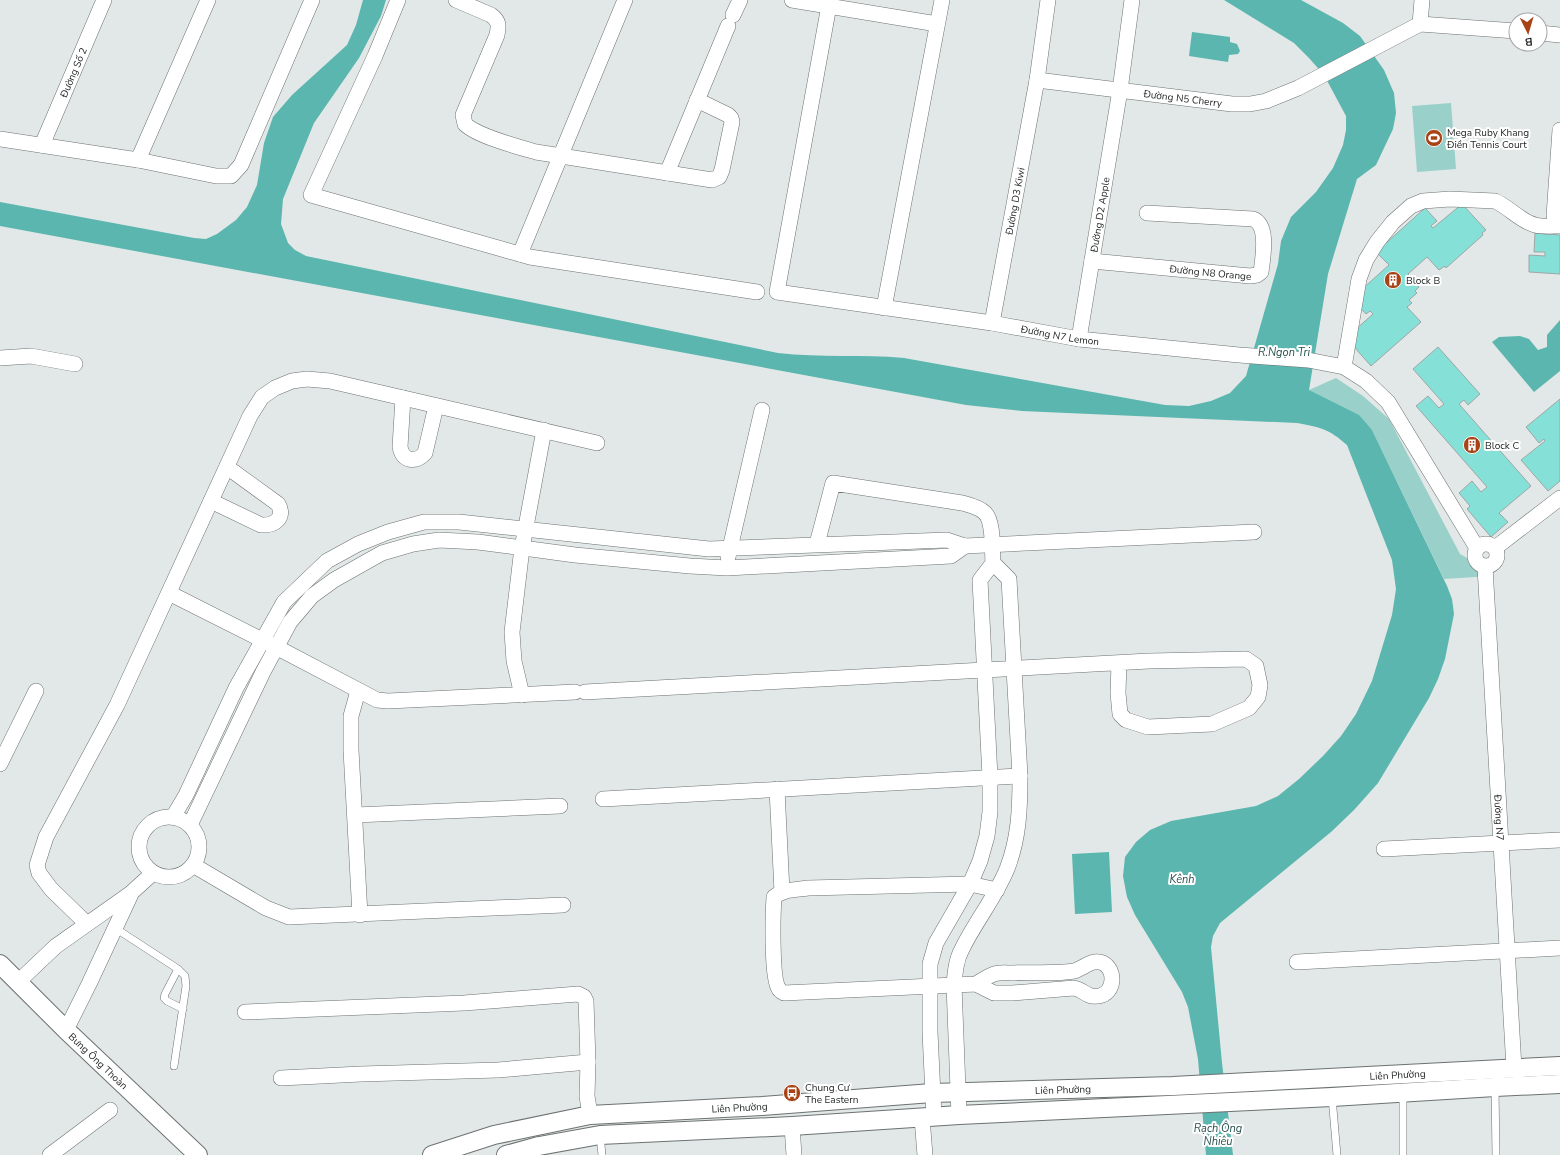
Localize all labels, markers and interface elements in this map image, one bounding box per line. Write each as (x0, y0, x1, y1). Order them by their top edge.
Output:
north arrow (1508, 12, 1548, 52)
text: B (1524, 34, 1533, 49)
street label: Đường Số 2 (57, 46, 91, 101)
street label: Đường N5 Cherry (1142, 87, 1224, 111)
place label: Mega Ruby Khang Điền Tennis Court (1446, 126, 1529, 152)
sports icon: Mega Ruby Khang Điền Tennis Court (1424, 128, 1444, 148)
street label: Đường D3 Kiwi (1002, 167, 1029, 237)
street label: Đường D2 Apple (1087, 176, 1114, 254)
street label: Đường N8 Orange (1168, 262, 1252, 284)
building icon: Block B (1383, 270, 1403, 290)
place label: Block B (1406, 274, 1440, 288)
street label: Đường N7 Lemon (1018, 322, 1100, 349)
water label: R.Ngọn Tri (1258, 345, 1310, 360)
building icon: Block C (1462, 435, 1482, 455)
place label: Block C (1485, 439, 1519, 453)
street label: Đường N7 (1490, 793, 1507, 841)
water label: Kênh (1169, 872, 1195, 887)
street label: Bưng Ông Thoàn (65, 1030, 130, 1093)
street label: Liên Phường (1369, 1067, 1426, 1084)
place label: Chung Cư The Eastern (805, 1081, 858, 1107)
street label: Liên Phường (1035, 1082, 1091, 1098)
bus stop icon: Chung Cư The Eastern (782, 1083, 802, 1103)
street label: Liên Phường (711, 1100, 768, 1117)
water label: Rạch Ông Nhiêu (1194, 1120, 1243, 1149)

